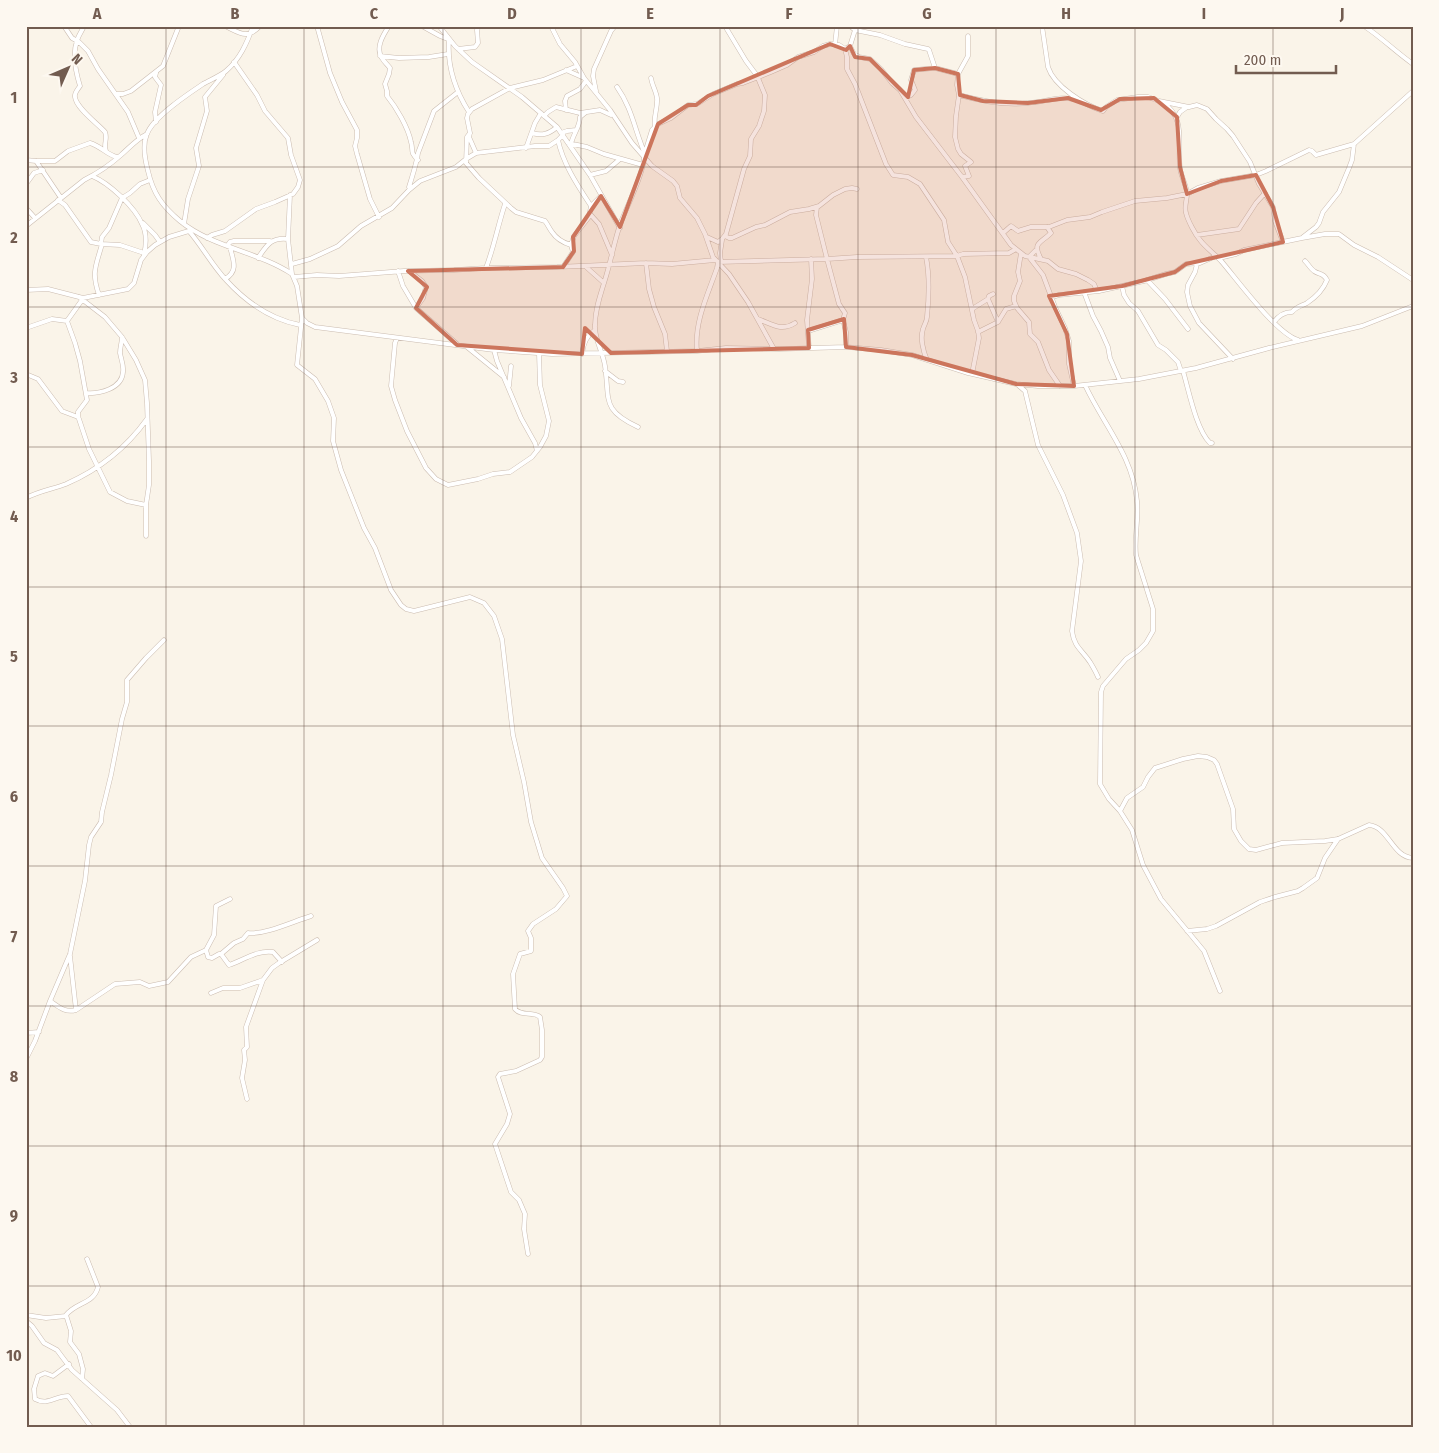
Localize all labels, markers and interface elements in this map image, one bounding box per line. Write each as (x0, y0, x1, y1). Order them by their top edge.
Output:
text: A (92, 4, 102, 23)
text: B (231, 4, 240, 23)
text: C (370, 4, 379, 23)
text: D (507, 4, 517, 23)
text: E (646, 4, 654, 23)
text: F (785, 4, 793, 23)
text: G (922, 4, 932, 23)
text: H (1061, 4, 1071, 23)
text: I (1202, 4, 1206, 23)
text: J (1339, 4, 1344, 23)
north arrow (42, 42, 92, 92)
scale bar (1236, 42, 1336, 74)
text: N (68, 50, 86, 68)
text: 200 m (1244, 51, 1281, 69)
text: 1 (11, 88, 17, 107)
text: 2 (9, 228, 18, 247)
text: 3 (9, 368, 18, 387)
text: 4 (10, 507, 18, 526)
text: 5 (10, 647, 18, 666)
text: 6 (10, 787, 18, 806)
text: 7 (11, 927, 18, 946)
text: 8 (10, 1067, 19, 1086)
text: 9 (10, 1206, 18, 1225)
text: 10 (6, 1346, 22, 1365)

